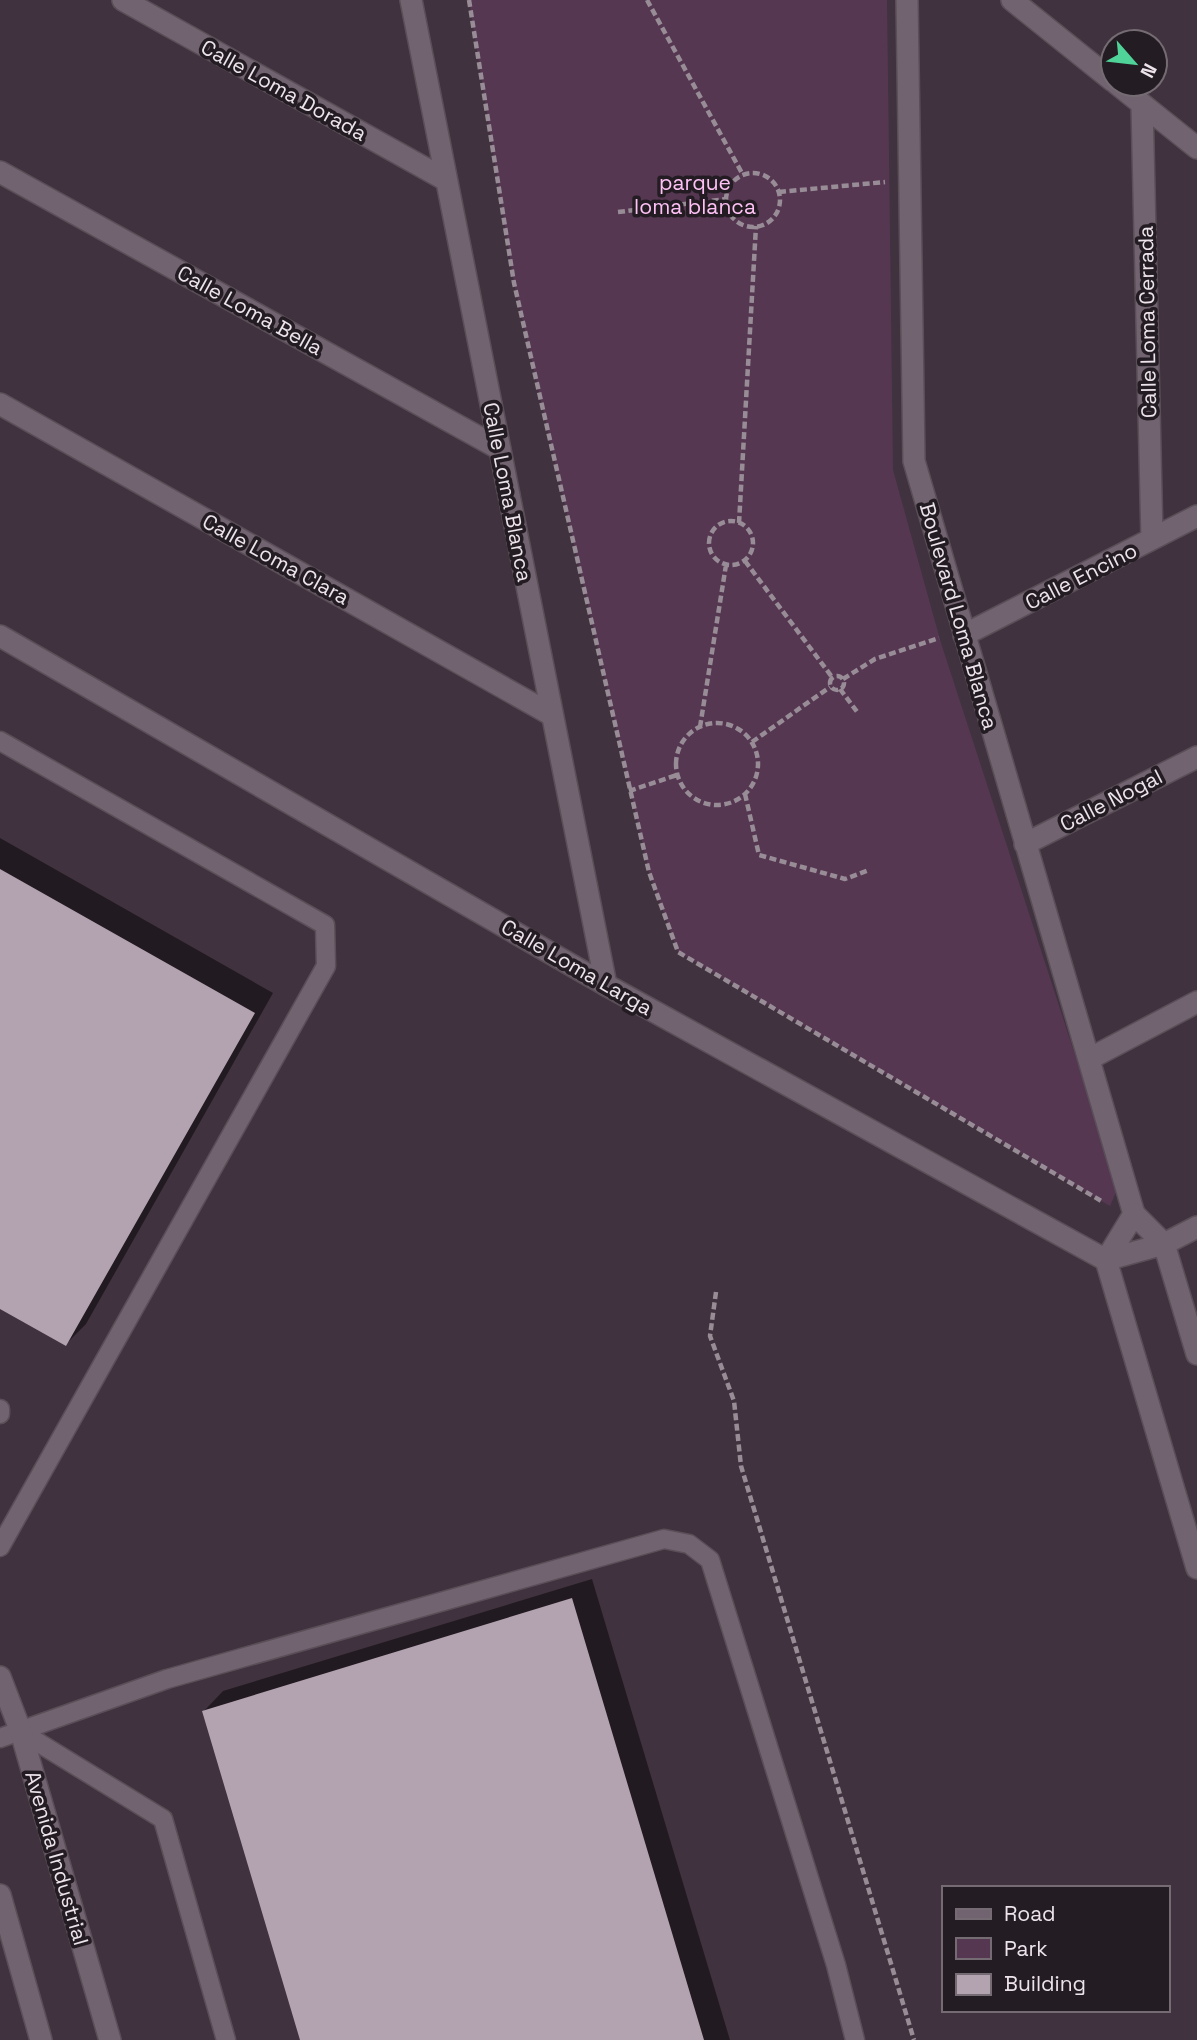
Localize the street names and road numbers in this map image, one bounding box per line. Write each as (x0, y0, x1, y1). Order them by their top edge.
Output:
street label: Calle Loma Dorada (196, 33, 372, 147)
street label: Calle Loma Cerrada (1132, 226, 1162, 418)
street label: Calle Loma Bella (172, 259, 328, 361)
street label: Calle Loma Blanca (477, 400, 539, 584)
street label: Boulevard Loma Blanca (914, 499, 1004, 733)
street label: Calle Loma Clara (198, 507, 354, 611)
street label: Calle Encino (1021, 536, 1141, 616)
street label: Calle Nogal (1055, 763, 1167, 837)
street label: Calle Loma Larga (497, 913, 657, 1021)
street label: Avenida Industrial (19, 1768, 95, 1948)

